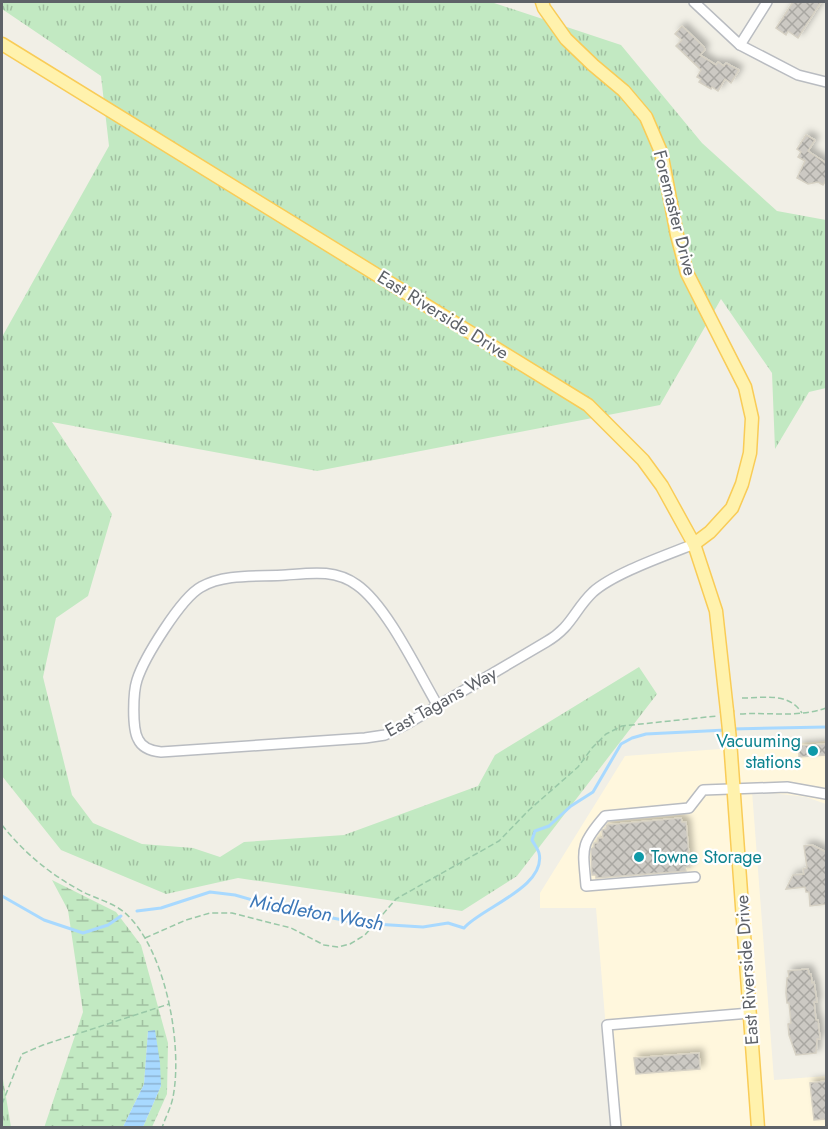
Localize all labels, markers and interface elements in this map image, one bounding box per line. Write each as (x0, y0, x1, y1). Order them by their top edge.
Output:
street label: Foremaster Drive (647, 147, 703, 279)
street label: East Riverside Drive (372, 264, 514, 366)
street label: East Tagans Way (380, 660, 502, 744)
place label: Vacuuming stations (716, 728, 801, 775)
marker: Vacuuming stations (806, 744, 820, 758)
place label: Towne Storage (651, 844, 762, 870)
marker: Towne Storage (632, 850, 646, 864)
water label: Middleton Wash (248, 886, 386, 939)
street label: East Riverside Drive (729, 894, 765, 1046)

